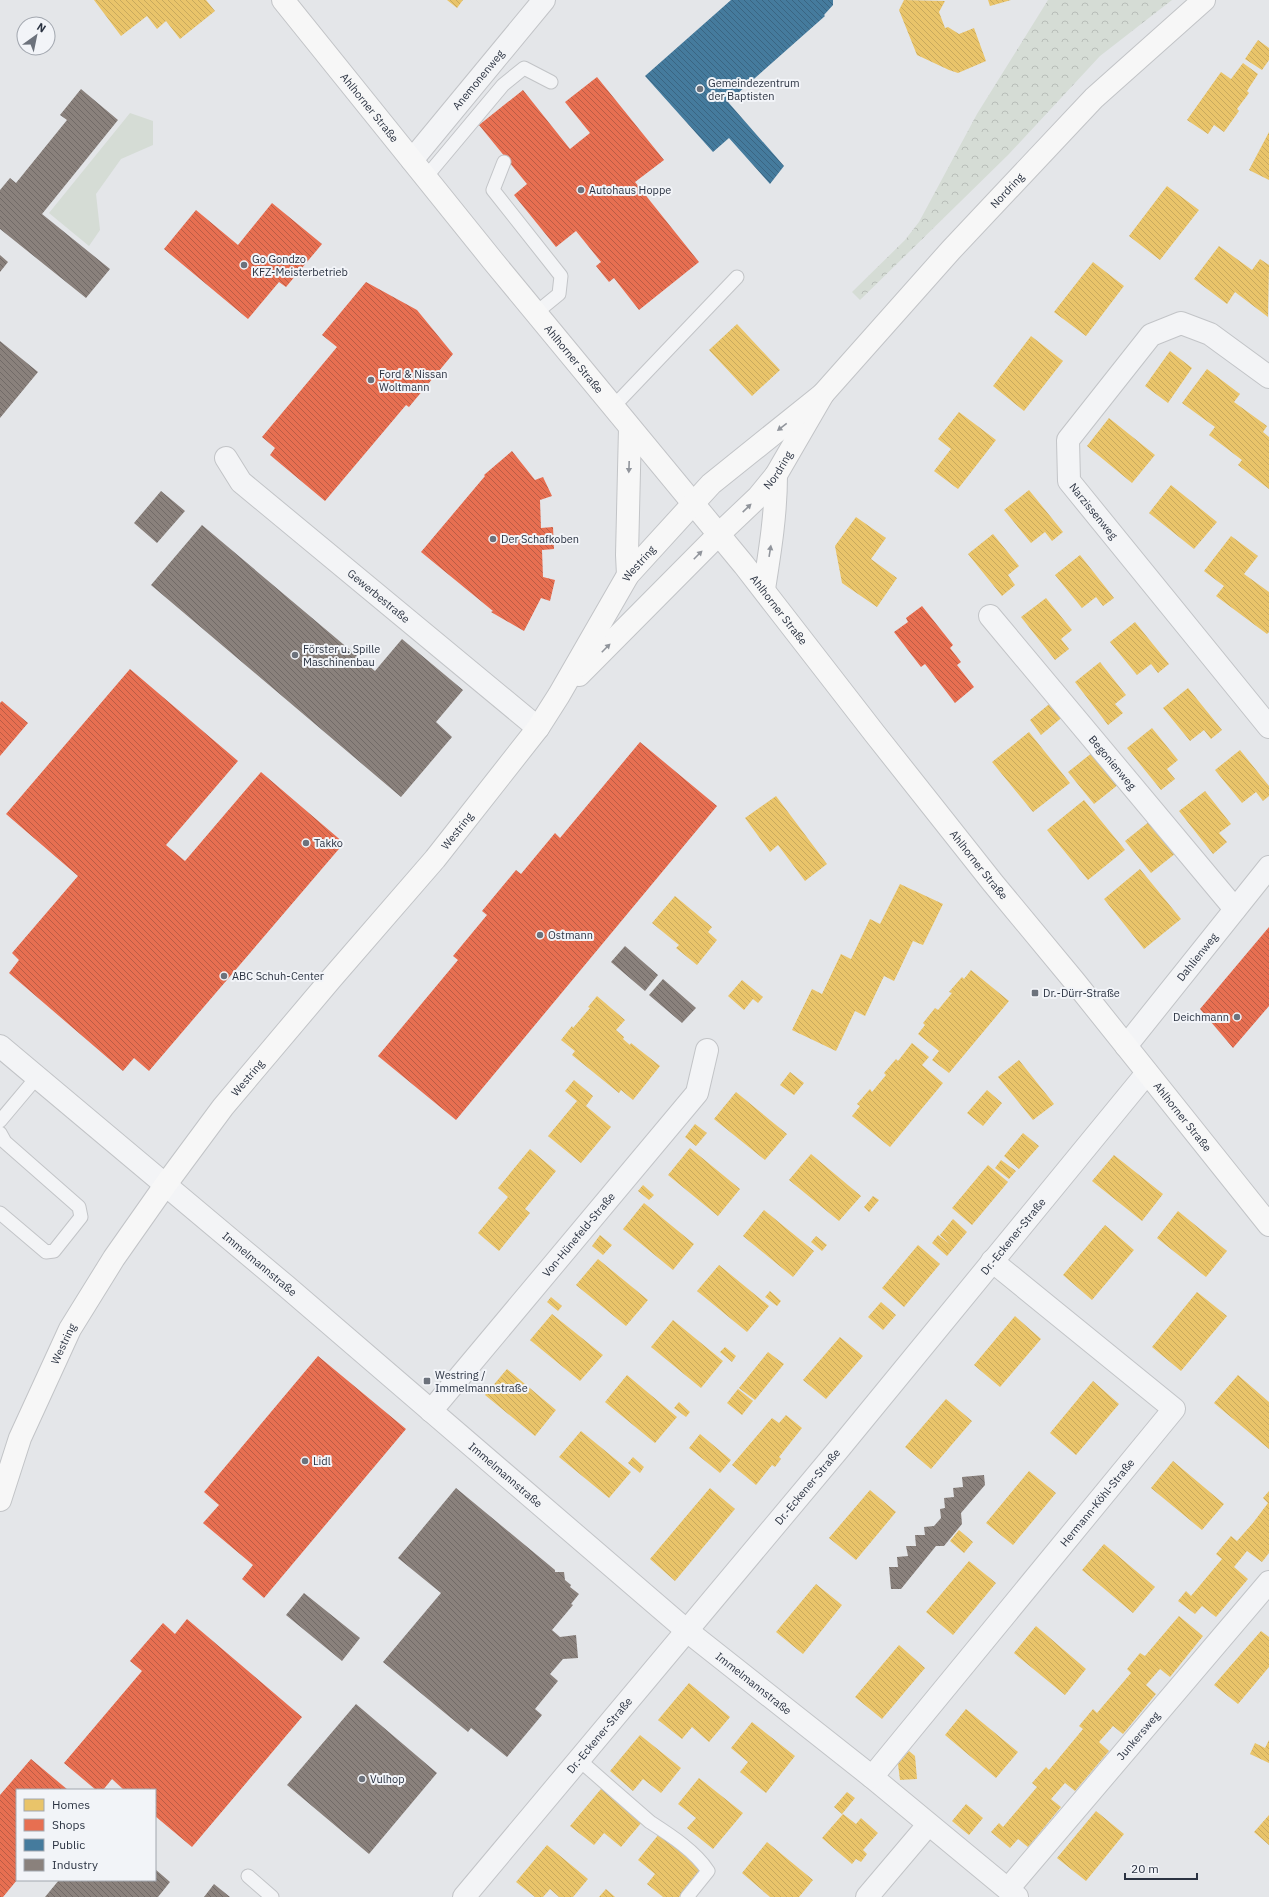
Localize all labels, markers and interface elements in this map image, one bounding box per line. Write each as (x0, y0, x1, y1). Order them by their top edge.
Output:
north arrow (16, 16, 56, 56)
text: N (34, 20, 49, 36)
street label: Anemonenweg (449, 47, 507, 113)
street label: Ahlhorner Straße (337, 70, 402, 145)
place label: Gemeindezentrum der Baptisten (708, 76, 800, 103)
marker: Gemeindezentrum der Baptisten (695, 84, 705, 94)
street label: Nordring (987, 170, 1027, 211)
place label: Autohaus Hoppe (589, 183, 671, 197)
marker: Autohaus Hoppe (576, 185, 586, 195)
place label: Go Gondzo KFZ-Meisterbetrieb (252, 252, 348, 279)
marker: Go Gondzo KFZ-Meisterbetrieb (239, 260, 249, 270)
street label: Ahlhorner Straße (541, 322, 606, 396)
place label: Ford & Nissan Woltmann (379, 367, 448, 394)
marker: Ford & Nissan Woltmann (366, 375, 376, 385)
one-way arrow (776, 423, 787, 431)
street label: Nordring (760, 448, 796, 492)
one-way arrow (626, 461, 632, 474)
street label: Narzissenweg (1066, 480, 1121, 542)
one-way arrow (742, 503, 752, 513)
place label: Der Schafkoben (501, 532, 579, 546)
marker: Der Schafkoben (488, 534, 498, 544)
street label: Westring (619, 542, 659, 584)
one-way arrow (767, 545, 773, 557)
one-way arrow (693, 550, 703, 560)
street label: Gewerbestraße (345, 566, 413, 626)
street label: Ahlhorner Straße (747, 572, 810, 648)
place label: Förster u. Spille Maschinenbau (303, 642, 380, 669)
one-way arrow (601, 643, 611, 653)
marker: Förster u. Spille Maschinenbau (290, 650, 300, 660)
street label: Begonienweg (1086, 732, 1139, 793)
street label: Westring (438, 809, 476, 852)
street label: Ahlhorner Straße (947, 827, 1011, 902)
place label: Takko (314, 836, 343, 850)
marker: Takko (301, 838, 311, 848)
place label: Ostmann (548, 928, 593, 942)
marker: Ostmann (535, 930, 545, 940)
street label: Dahlienweg (1174, 930, 1221, 984)
place label: ABC Schuh-Center (232, 969, 324, 983)
marker: ABC Schuh-Center (219, 971, 229, 981)
place label: Dr.-Dürr-Straße (1043, 986, 1120, 1000)
marker: Dr.-Dürr-Straße (1030, 988, 1040, 998)
place label: Deichmann (1173, 1010, 1229, 1024)
marker: Deichmann (1232, 1012, 1242, 1022)
street label: Westring (228, 1056, 267, 1099)
street label: Ahlhorner Straße (1151, 1079, 1215, 1154)
street label: Von-Hünefeld-Straße (539, 1189, 618, 1280)
street label: Dr.-Eckener-Straße (978, 1195, 1049, 1278)
street label: Immelmannstraße (220, 1229, 300, 1299)
street label: Westring (48, 1320, 79, 1366)
place label: Westring / Immelmannstraße (435, 1368, 528, 1395)
marker: Westring / Immelmannstraße (422, 1376, 432, 1386)
street label: Immelmannstraße (466, 1439, 545, 1510)
street label: Dr.-Eckener-Straße (771, 1446, 843, 1528)
place label: Lidl (313, 1454, 331, 1468)
marker: Lidl (300, 1456, 310, 1466)
street label: Hermann-Köhl-Straße (1057, 1456, 1137, 1549)
street label: Immelmannstraße (713, 1649, 794, 1718)
street label: Dr.-Eckener-Straße (564, 1694, 635, 1776)
street label: Junkersweg (1114, 1709, 1163, 1763)
place label: Vulhop (370, 1772, 405, 1786)
marker: Vulhop (357, 1774, 367, 1784)
legend (16, 1789, 156, 1881)
text: Homes (52, 1797, 90, 1812)
text: Shops (52, 1817, 85, 1832)
text: Public (52, 1837, 85, 1852)
scale bar (1125, 1855, 1197, 1881)
text: Industry (52, 1857, 98, 1872)
text: 20 m (1131, 1861, 1159, 1876)

